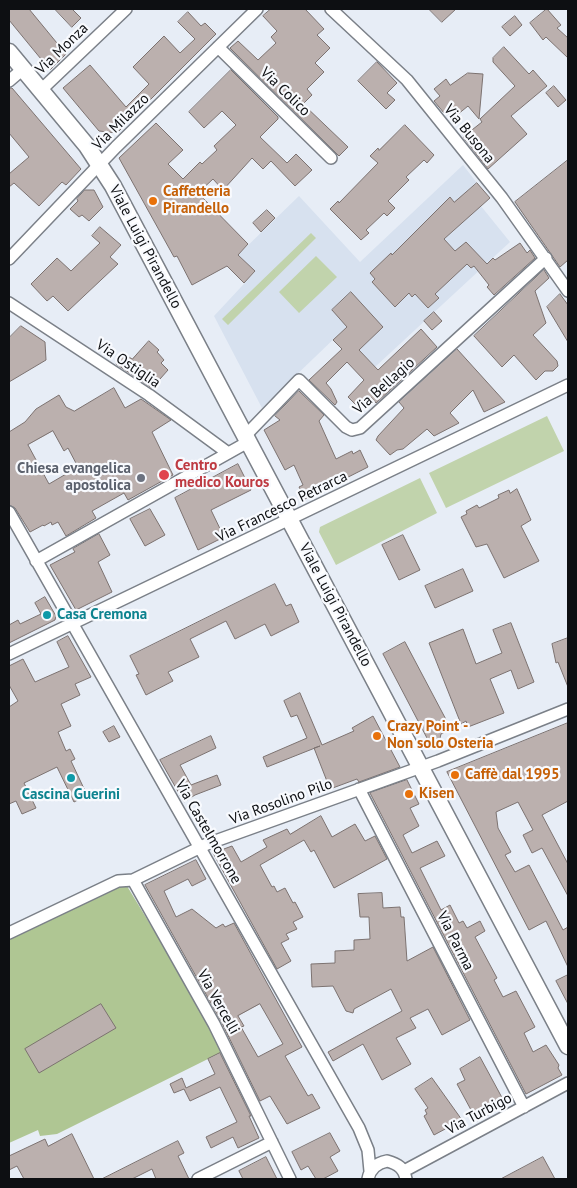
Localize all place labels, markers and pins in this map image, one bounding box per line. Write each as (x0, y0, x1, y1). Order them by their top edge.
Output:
place label: Caffetteria Pirandello (163, 183, 230, 218)
marker: Caffetteria Pirandello (147, 195, 159, 207)
place label: Centro medico Kouros (175, 457, 269, 492)
place label: Chiesa evangelica apostolica (17, 460, 131, 495)
marker: Centro medico Kouros (157, 468, 171, 482)
marker: Chiesa evangelica apostolica (135, 472, 147, 484)
place label: Casa Cremona (57, 606, 147, 624)
marker: Casa Cremona (41, 609, 53, 621)
place label: Crazy Point - Non solo Osteria (387, 718, 493, 753)
marker: Crazy Point - Non solo Osteria (371, 730, 383, 742)
place label: Caffè dal 1995 (465, 766, 559, 784)
marker: Caffè dal 1995 (449, 769, 461, 781)
marker: Cascina Guerini (65, 772, 77, 784)
place label: Kisen (419, 785, 454, 803)
place label: Cascina Guerini (22, 786, 120, 804)
marker: Kisen (403, 788, 415, 800)

